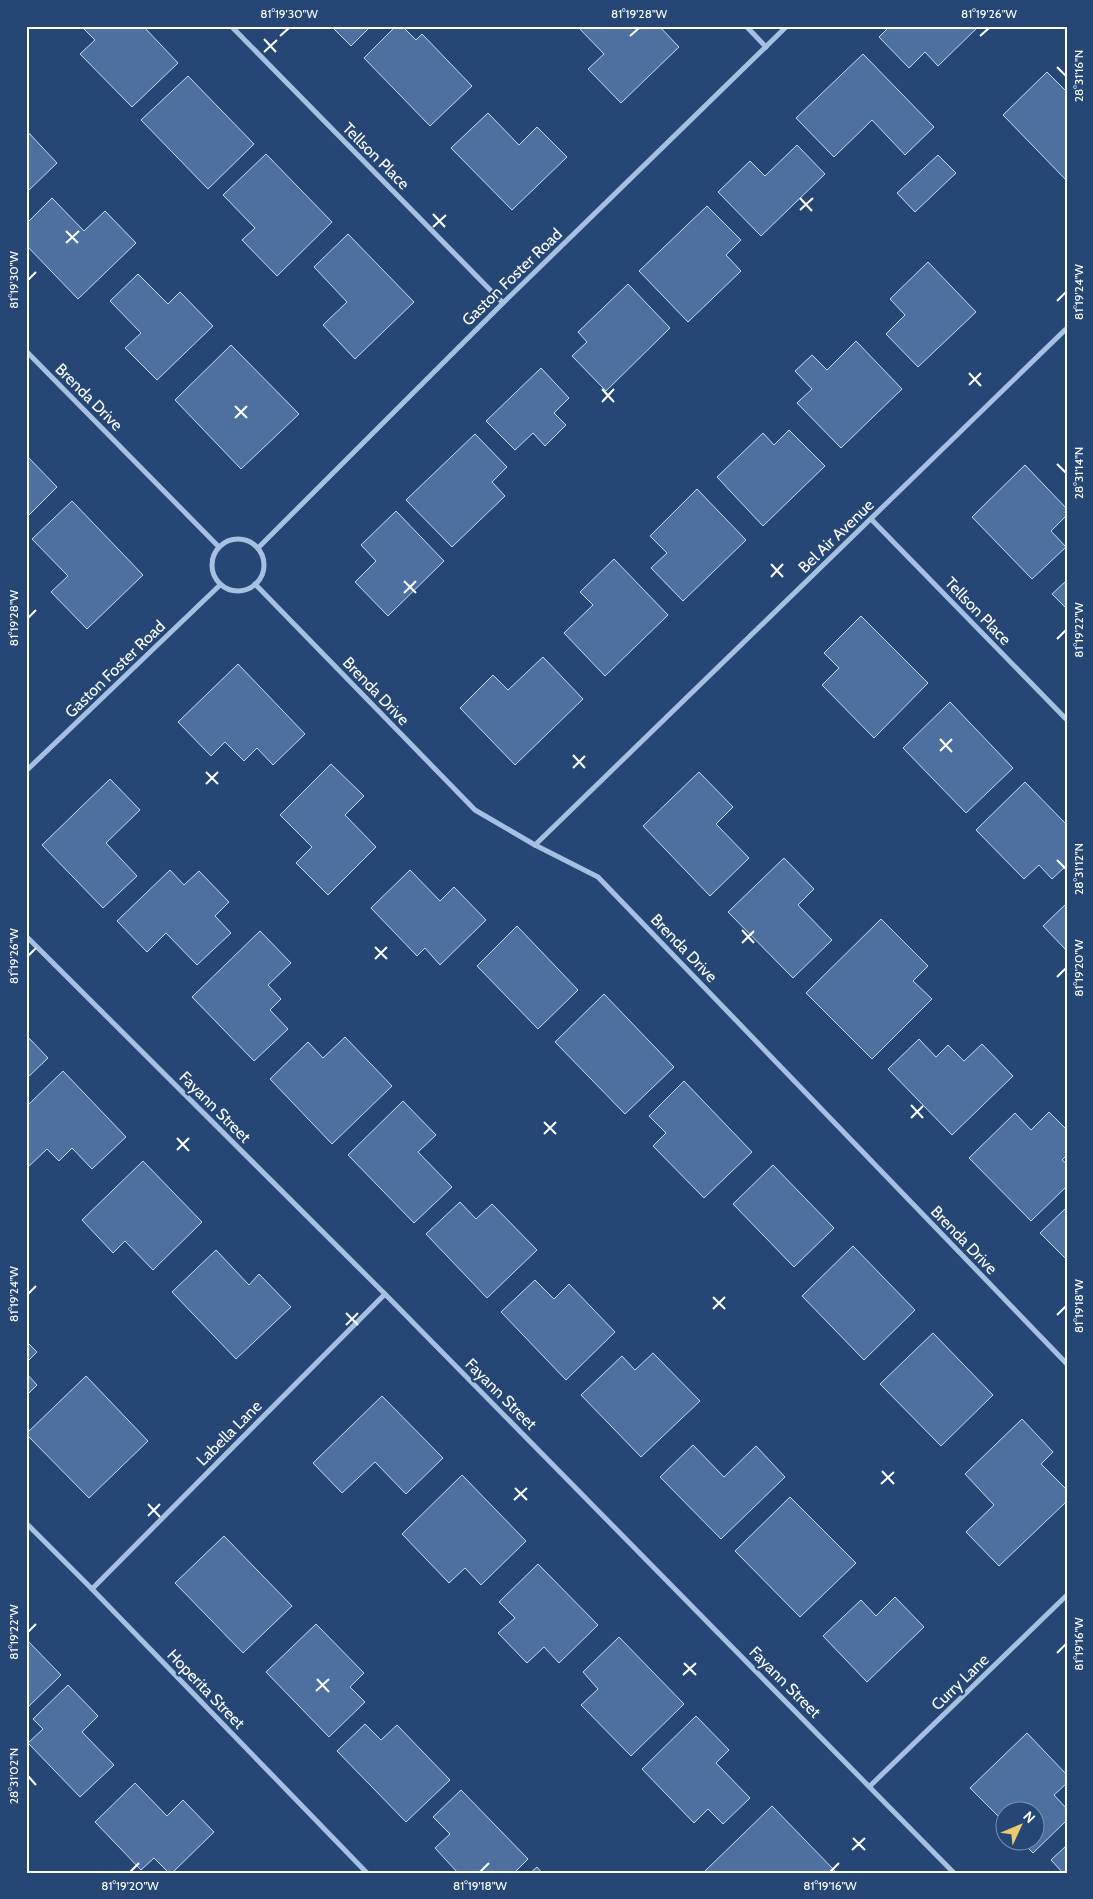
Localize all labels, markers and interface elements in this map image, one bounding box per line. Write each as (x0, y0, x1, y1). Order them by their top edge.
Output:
text: 81°19'30"W (260, 6, 318, 21)
text: 81°19'28"W (611, 6, 668, 21)
text: 81°19'26"W (961, 6, 1018, 21)
text: 28°31'16"N (1071, 50, 1086, 102)
street label: Tellson Place (339, 119, 413, 193)
street label: Gaston Foster Road (458, 224, 566, 330)
text: 81°19'30"W (6, 251, 21, 309)
text: 81°19'24"W (1071, 263, 1086, 320)
street label: Brenda Drive (51, 359, 127, 435)
text: 28°31'14"N (1071, 447, 1086, 499)
street label: Bel Air Avenue (794, 495, 878, 577)
street label: Tellson Place (941, 573, 1015, 649)
text: 81°19'28"W (6, 589, 21, 646)
text: 81°19'22"W (1071, 602, 1086, 658)
street label: Gaston Foster Road (61, 616, 169, 722)
street label: Brenda Drive (339, 653, 413, 729)
text: 28°31'12"N (1071, 843, 1086, 895)
street label: Brenda Drive (647, 910, 721, 986)
text: 81°19'26"W (6, 927, 21, 984)
text: 81°19'20"W (1071, 939, 1086, 997)
street label: Fayann Street (175, 1067, 255, 1147)
street label: Brenda Drive (927, 1202, 1001, 1278)
text: 81°19'24"W (6, 1265, 21, 1322)
text: 81°19'18"W (1071, 1278, 1086, 1333)
street label: Fayann Street (461, 1354, 541, 1434)
street label: Labella Lane (192, 1396, 266, 1470)
text: 81°19'22"W (6, 1604, 21, 1660)
text: 81°19'16"W (1071, 1617, 1086, 1671)
street label: Fayann Street (745, 1642, 825, 1722)
street label: Hoperita Street (163, 1645, 249, 1733)
street label: Curry Lane (927, 1650, 993, 1714)
text: 28°31'02"N (6, 1748, 21, 1804)
north arrow (996, 1802, 1046, 1852)
text: N (1019, 1807, 1039, 1827)
text: 81°19'20"W (101, 1878, 159, 1893)
text: 81°19'18"W (453, 1878, 508, 1893)
text: 81°19'16"W (803, 1878, 857, 1893)

